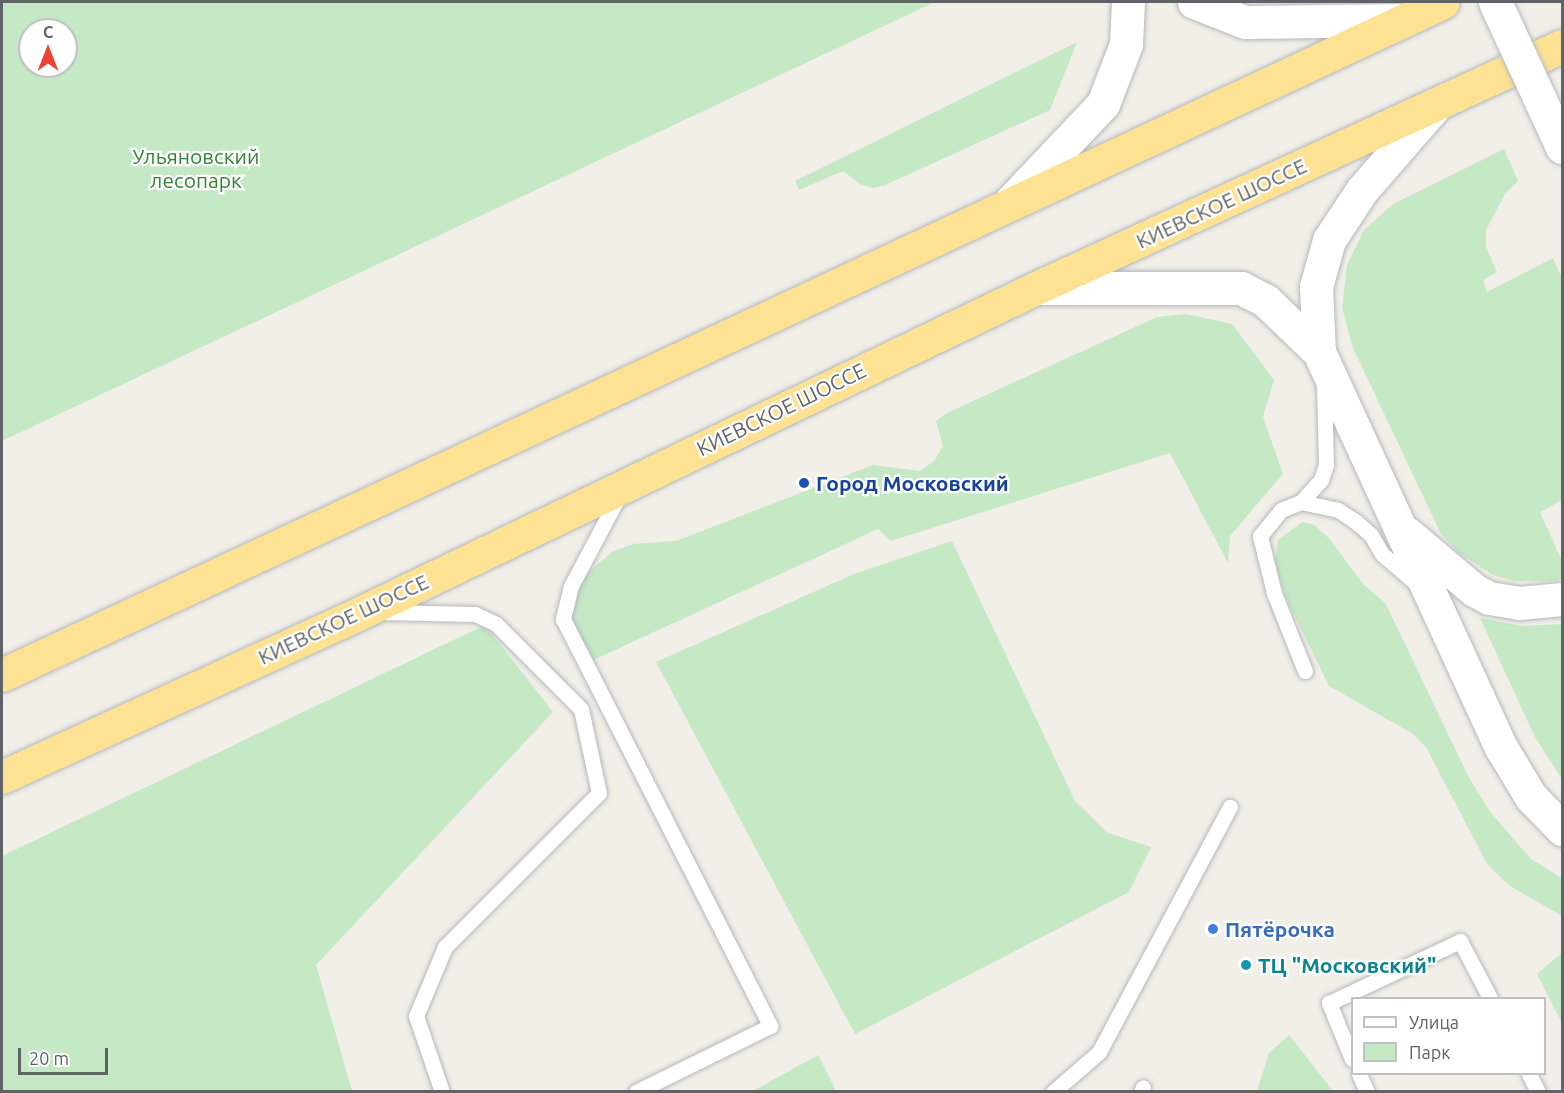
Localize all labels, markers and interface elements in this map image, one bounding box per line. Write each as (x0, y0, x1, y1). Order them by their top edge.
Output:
north arrow (18, 18, 78, 78)
text: С (43, 23, 53, 41)
park label: Ульяновский лесопарк (133, 143, 259, 193)
street label: КИЕВСКОЕ ШОССЕ (1132, 152, 1310, 254)
street label: КИЕВСКОЕ ШОССЕ (692, 357, 870, 461)
place label: Город Московский (816, 470, 1009, 496)
marker: Город Московский (797, 476, 811, 490)
street label: КИЕВСКОЕ ШОССЕ (254, 568, 432, 670)
place label: Пятёрочка (1225, 916, 1335, 942)
marker: Пятёрочка (1206, 922, 1220, 936)
place label: ТЦ "Московский" (1258, 952, 1436, 978)
marker: ТЦ "Московский" (1239, 958, 1253, 972)
legend (1351, 997, 1546, 1075)
text: Улица (1409, 1012, 1459, 1032)
scale bar (21, 1036, 111, 1074)
text: Парк (1409, 1042, 1450, 1062)
text: 20 m (29, 1048, 69, 1068)

